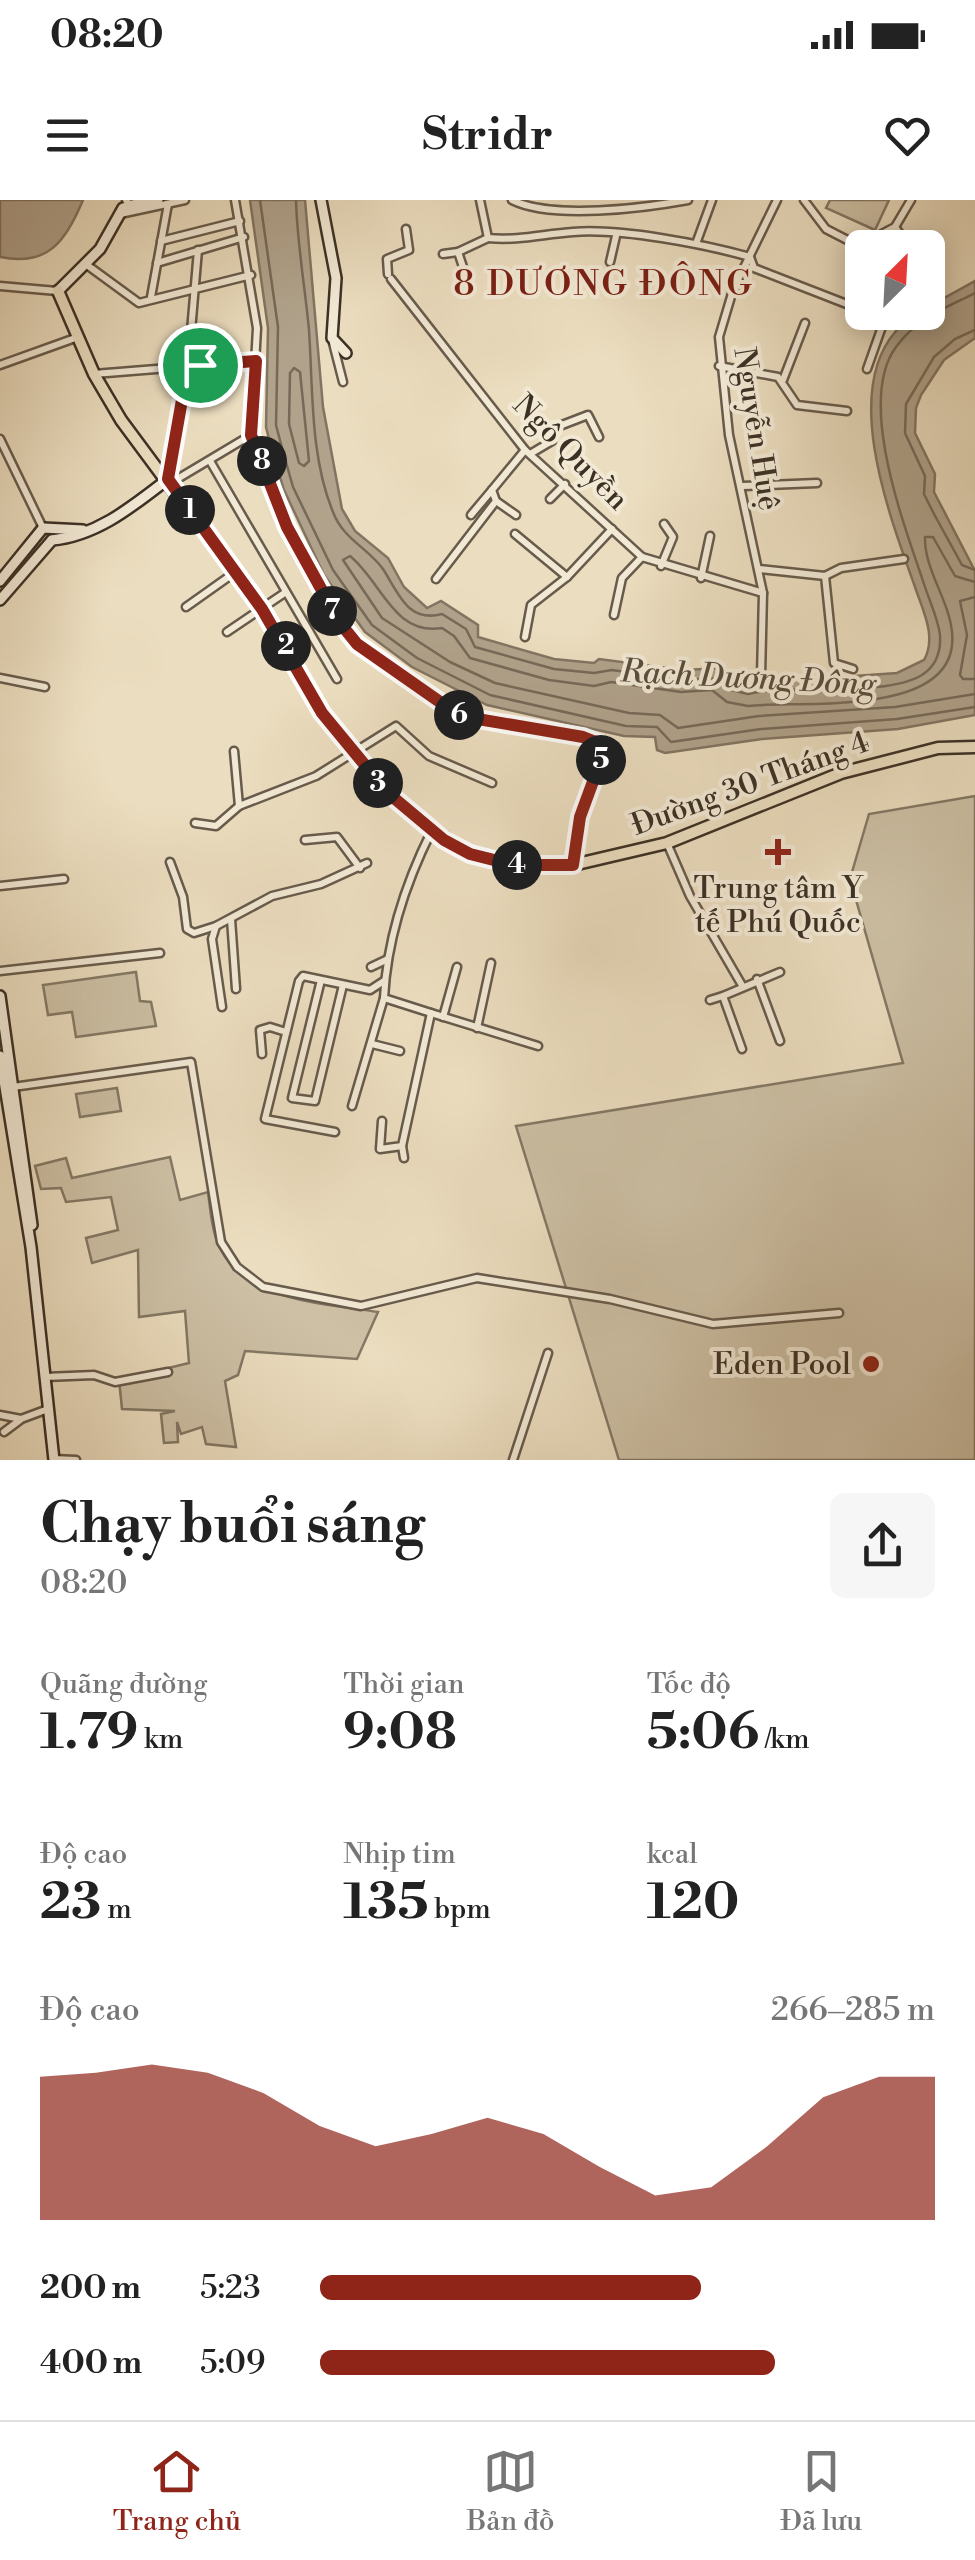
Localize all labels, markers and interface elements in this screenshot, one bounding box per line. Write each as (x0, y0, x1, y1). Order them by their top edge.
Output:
text: 08:20 (50, 12, 164, 59)
text: Stridr (422, 107, 553, 164)
icon: menu (40, 108, 95, 163)
icon: heart (880, 108, 935, 163)
north arrow (845, 230, 945, 330)
map controls (845, 230, 945, 330)
district label: 8 DƯƠNG ĐÔNG (453, 261, 755, 306)
pin (158, 323, 243, 408)
icon: arrive (173, 338, 228, 393)
street label: Nguyễn Huệ (724, 345, 788, 513)
street label: Ngô Quyền (504, 387, 636, 519)
pin: 8 (237, 436, 287, 486)
text: 8 (253, 443, 271, 478)
pin: 1 (165, 485, 215, 535)
text: 1 (183, 492, 197, 527)
pin: 7 (307, 586, 357, 636)
text: 7 (324, 593, 340, 628)
pin: 2 (261, 621, 311, 671)
text: 2 (277, 628, 295, 663)
water label: Rạch Dương Đông (618, 651, 878, 705)
pin: 6 (434, 690, 484, 740)
text: 6 (450, 697, 468, 732)
street label: Đường 30 Tháng 4 (626, 723, 875, 845)
pin: 5 (576, 735, 626, 785)
text: 5 (592, 742, 610, 777)
pin: 3 (353, 758, 403, 808)
text: 3 (370, 765, 386, 800)
marker: Trung tâm Y tế Phú Quốc (765, 839, 791, 865)
pin: 4 (492, 840, 542, 890)
text: 4 (508, 847, 526, 882)
place label: Trung tâm Y tế Phú Quốc (694, 870, 864, 942)
place label: Eden Pool (713, 1346, 851, 1384)
marker: Eden Pool (860, 1353, 882, 1375)
text: Chạy buổi sáng (40, 1491, 425, 1560)
button: share (830, 1493, 935, 1598)
text: 08:20 (40, 1563, 128, 1603)
text: Quãng đường (40, 1667, 208, 1702)
text: Thời gian (343, 1667, 465, 1702)
text: Tốc độ (647, 1667, 731, 1702)
text: 1.79 (40, 1702, 138, 1764)
text: 9:08 (343, 1702, 457, 1764)
text: 5:06 (647, 1702, 759, 1764)
text: km (138, 1722, 183, 1757)
text: /km (759, 1722, 809, 1757)
text: Độ cao (40, 1837, 127, 1872)
text: Nhịp tim (343, 1837, 456, 1872)
text: kcal (647, 1837, 697, 1872)
text: 23 (40, 1872, 101, 1934)
text: 135 (343, 1872, 428, 1934)
text: 120 (647, 1872, 739, 1934)
text: m (101, 1892, 132, 1927)
text: bpm (428, 1892, 491, 1927)
text: Độ cao (40, 1990, 140, 2030)
text: 266–285 m (771, 1990, 935, 2030)
text: 200 m (40, 2268, 141, 2308)
text: 5:23 (200, 2268, 261, 2308)
text: 400 m (40, 2343, 142, 2383)
text: 5:09 (200, 2343, 265, 2383)
tab: Trang chủ (113, 2444, 241, 2539)
tab: Bản đồ (467, 2444, 555, 2539)
tab: Đã lưu (780, 2444, 862, 2539)

